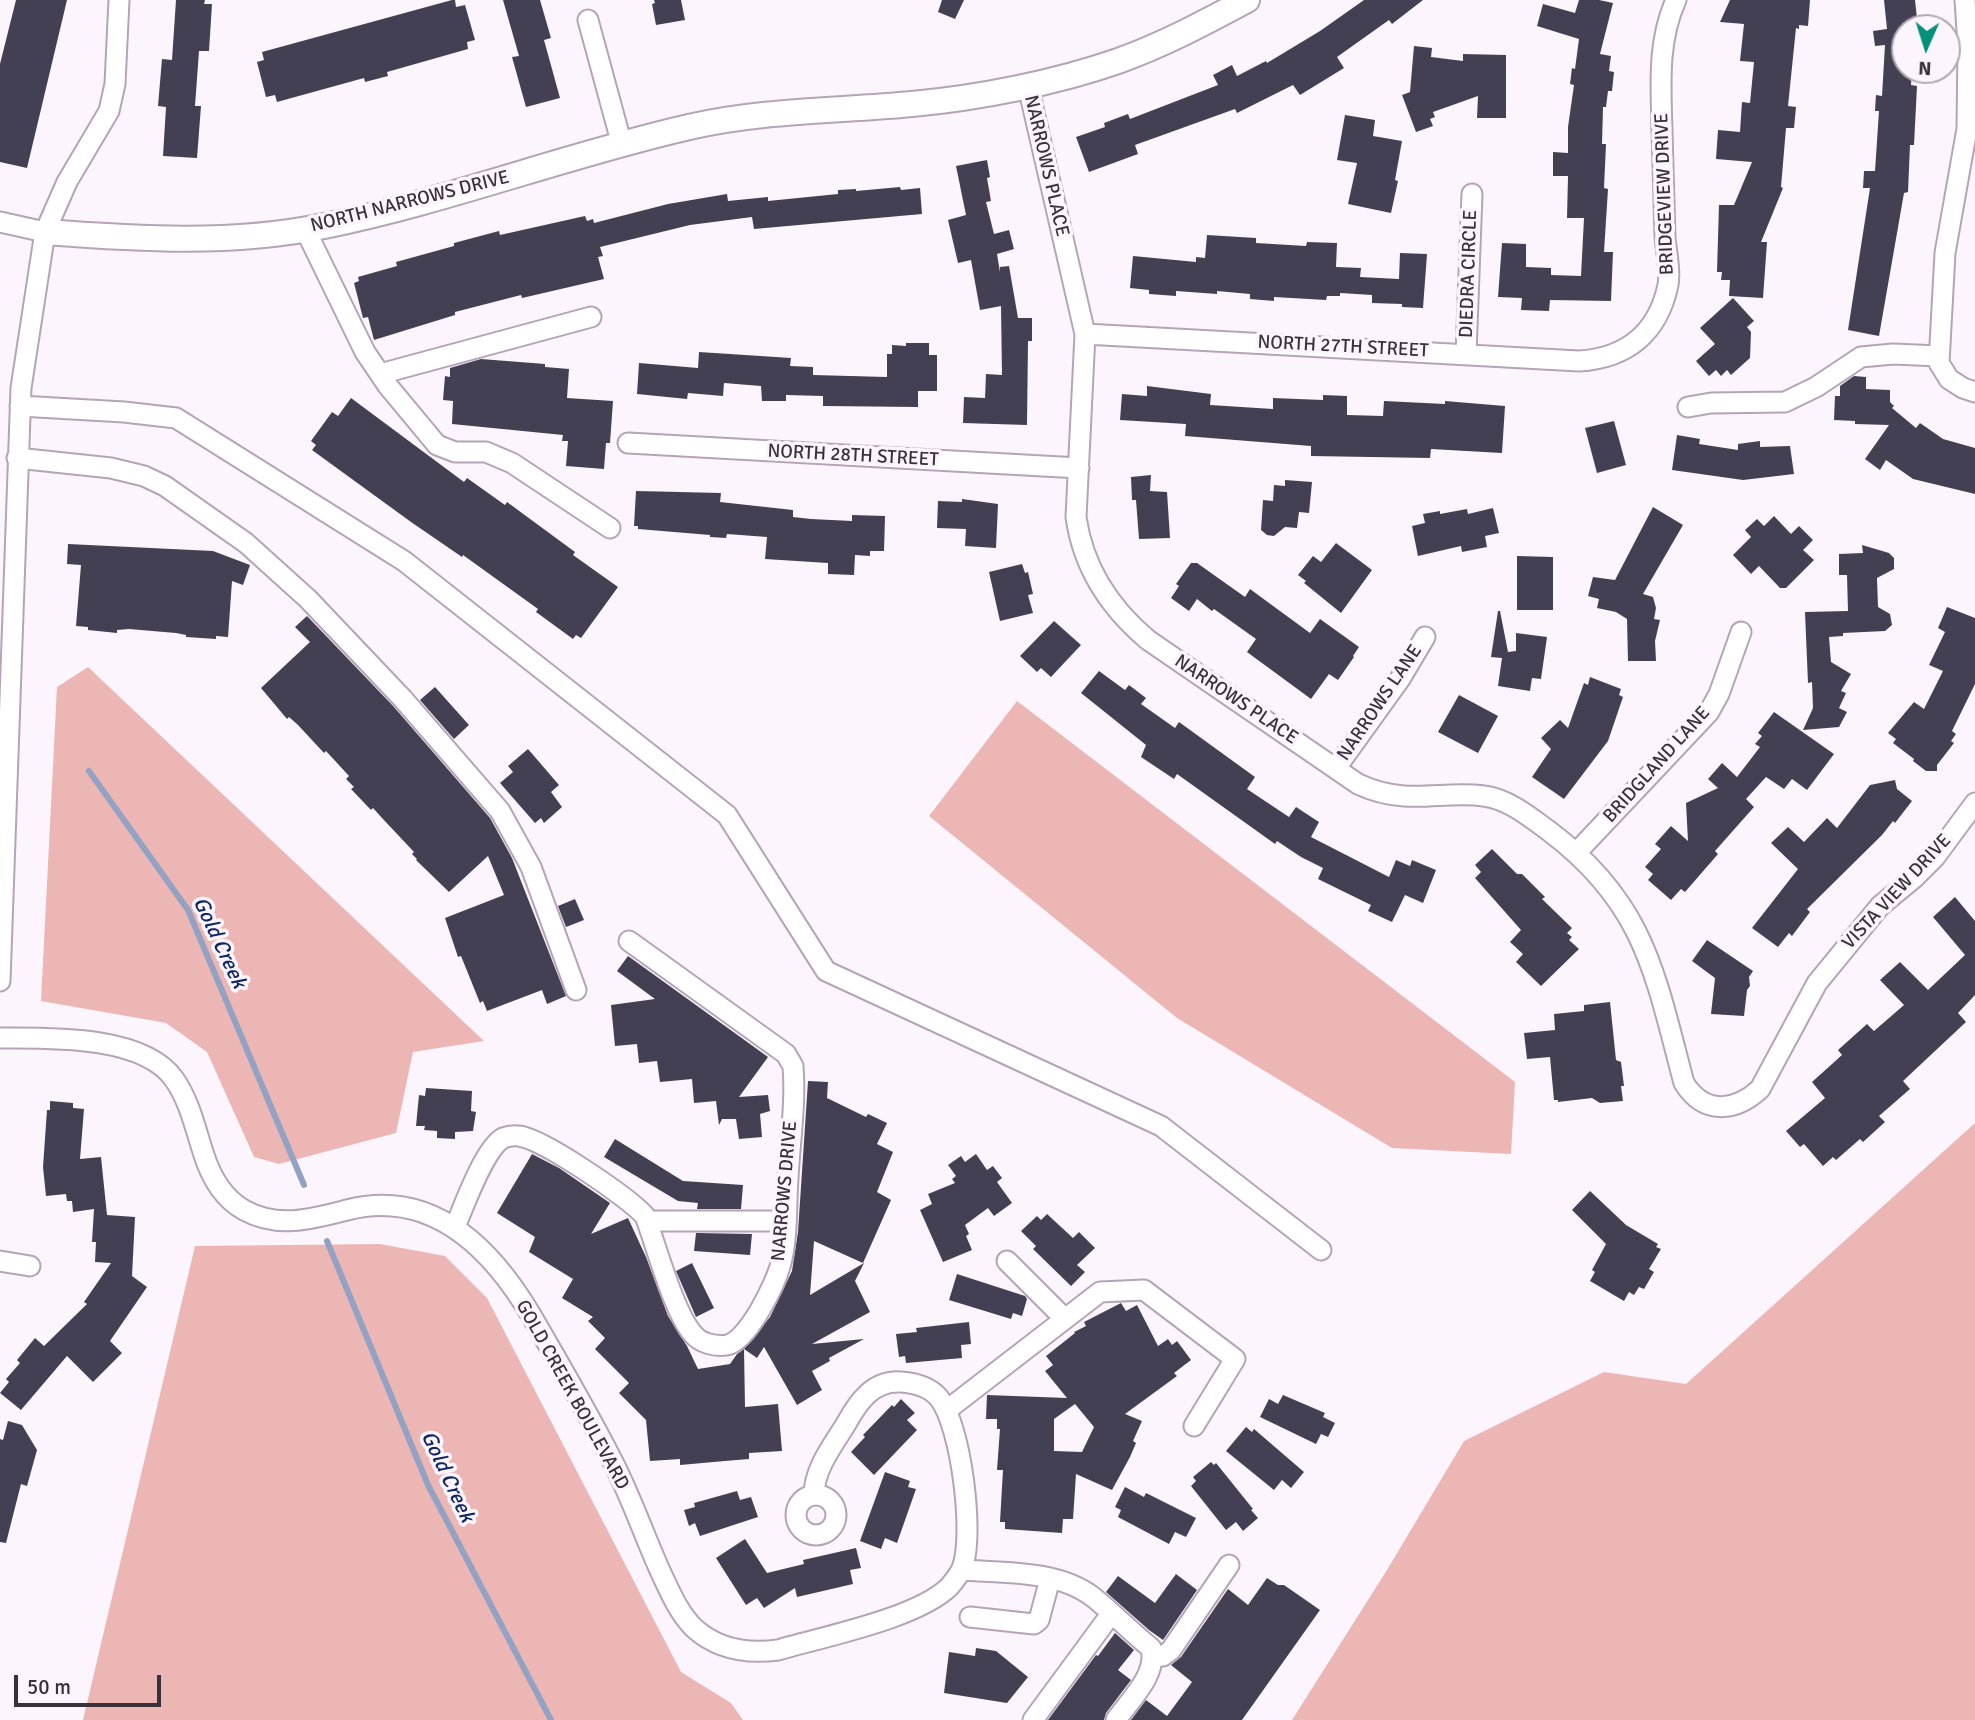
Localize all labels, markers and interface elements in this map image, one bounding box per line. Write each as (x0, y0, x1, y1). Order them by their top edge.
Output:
north arrow (1891, 14, 1961, 84)
text: N (1918, 56, 1932, 80)
street label: NARROWS PLACE (1019, 93, 1073, 239)
street label: BRIDGEVIEW DRIVE (1651, 112, 1679, 276)
street label: NORTH NARROWS DRIVE (308, 166, 512, 238)
street label: DIEDRA CIRCLE (1455, 210, 1483, 338)
street label: NORTH 27TH STREET (1257, 331, 1429, 363)
street label: NORTH 28TH STREET (767, 440, 939, 472)
street label: NARROWS LANE (1333, 641, 1427, 765)
street label: NARROWS PLACE (1170, 650, 1302, 750)
street label: BRIDGLAND LANE (1599, 702, 1715, 828)
street label: VISTA VIEW DRIVE (1838, 830, 1956, 954)
water label: Gold Creek (187, 893, 251, 993)
street label: NARROWS DRIVE (767, 1120, 803, 1262)
street label: GOLD CREEK BOULEVARD (510, 1296, 634, 1494)
water label: Gold Creek (415, 1427, 479, 1527)
scale bar (18, 1660, 164, 1704)
text: 50 m (27, 1674, 71, 1700)

